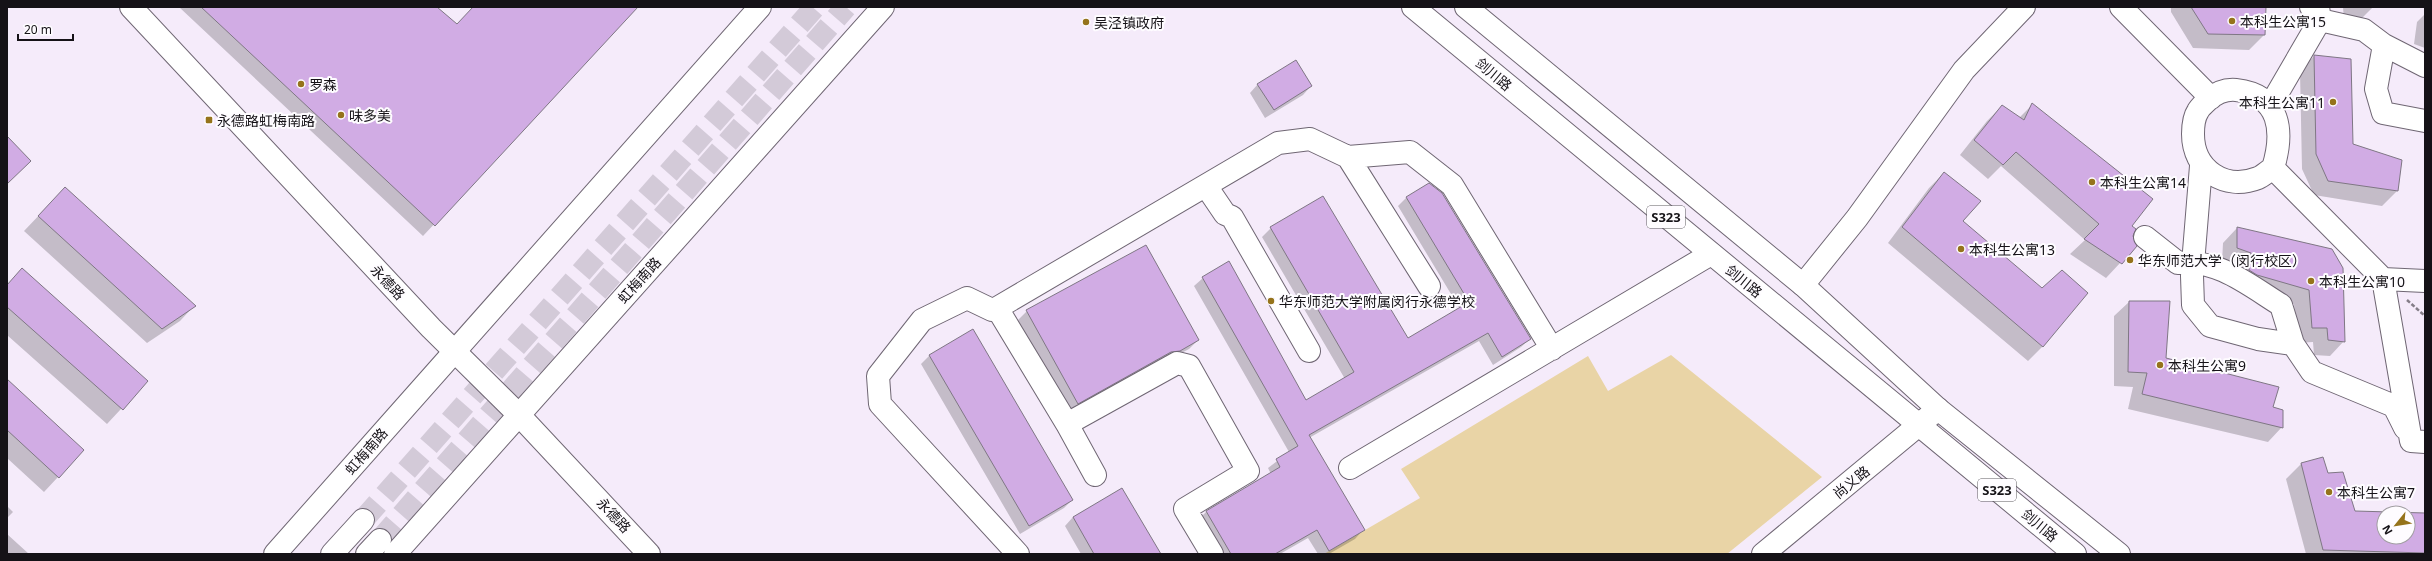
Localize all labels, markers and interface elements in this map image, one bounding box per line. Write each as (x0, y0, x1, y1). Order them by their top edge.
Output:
place label: 本科生公寓15 (2240, 12, 2326, 31)
place label: 吴泾镇政府 (1094, 13, 1164, 32)
scale bar (18, 16, 73, 42)
marker: 本科生公寓15 (2227, 16, 2237, 26)
marker: 吴泾镇政府 (1081, 17, 1091, 27)
text: 20 m (24, 21, 52, 38)
street label: 剑川路 (1472, 53, 1516, 95)
place label: 罗森 (309, 75, 337, 94)
marker: 罗森 (296, 79, 306, 89)
place label: 本科生公寓11 (2239, 93, 2325, 112)
marker: 本科生公寓11 (2328, 97, 2338, 107)
place label: 味多美 (349, 106, 391, 125)
marker: 味多美 (336, 110, 346, 120)
place label: 永德路虹梅南路 (217, 111, 315, 130)
marker: 永德路虹梅南路 (204, 115, 214, 125)
place label: 本科生公寓14 (2100, 173, 2186, 192)
marker: 本科生公寓14 (2087, 177, 2097, 187)
road number: S323 (1647, 206, 1685, 228)
place label: 本科生公寓13 (1969, 240, 2055, 259)
marker: 本科生公寓13 (1956, 244, 1966, 254)
place label: 华东师范大学（闵行校区） (2138, 251, 2306, 270)
street label: 虹梅南路 (613, 253, 665, 307)
marker: 华东师范大学（闵行校区） (2125, 255, 2135, 265)
street label: 永德路 (367, 260, 409, 304)
street label: 剑川路 (1722, 260, 1766, 302)
place label: 本科生公寓10 (2319, 272, 2405, 291)
marker: 本科生公寓10 (2306, 276, 2316, 286)
place label: 华东师范大学附属闵行永德学校 (1279, 292, 1475, 311)
marker: 华东师范大学附属闵行永德学校 (1266, 296, 1276, 306)
place label: 本科生公寓9 (2168, 356, 2246, 375)
marker: 本科生公寓9 (2155, 360, 2165, 370)
street label: 虹梅南路 (340, 424, 392, 478)
street label: 尚义路 (1829, 461, 1873, 503)
road number: S323 (1978, 479, 2016, 501)
place label: 本科生公寓7 (2337, 483, 2415, 502)
marker: 本科生公寓7 (2324, 487, 2334, 497)
street label: 永德路 (593, 493, 635, 537)
street label: 剑川路 (2018, 504, 2062, 546)
north arrow (2376, 505, 2416, 545)
text: N (2378, 523, 2396, 538)

